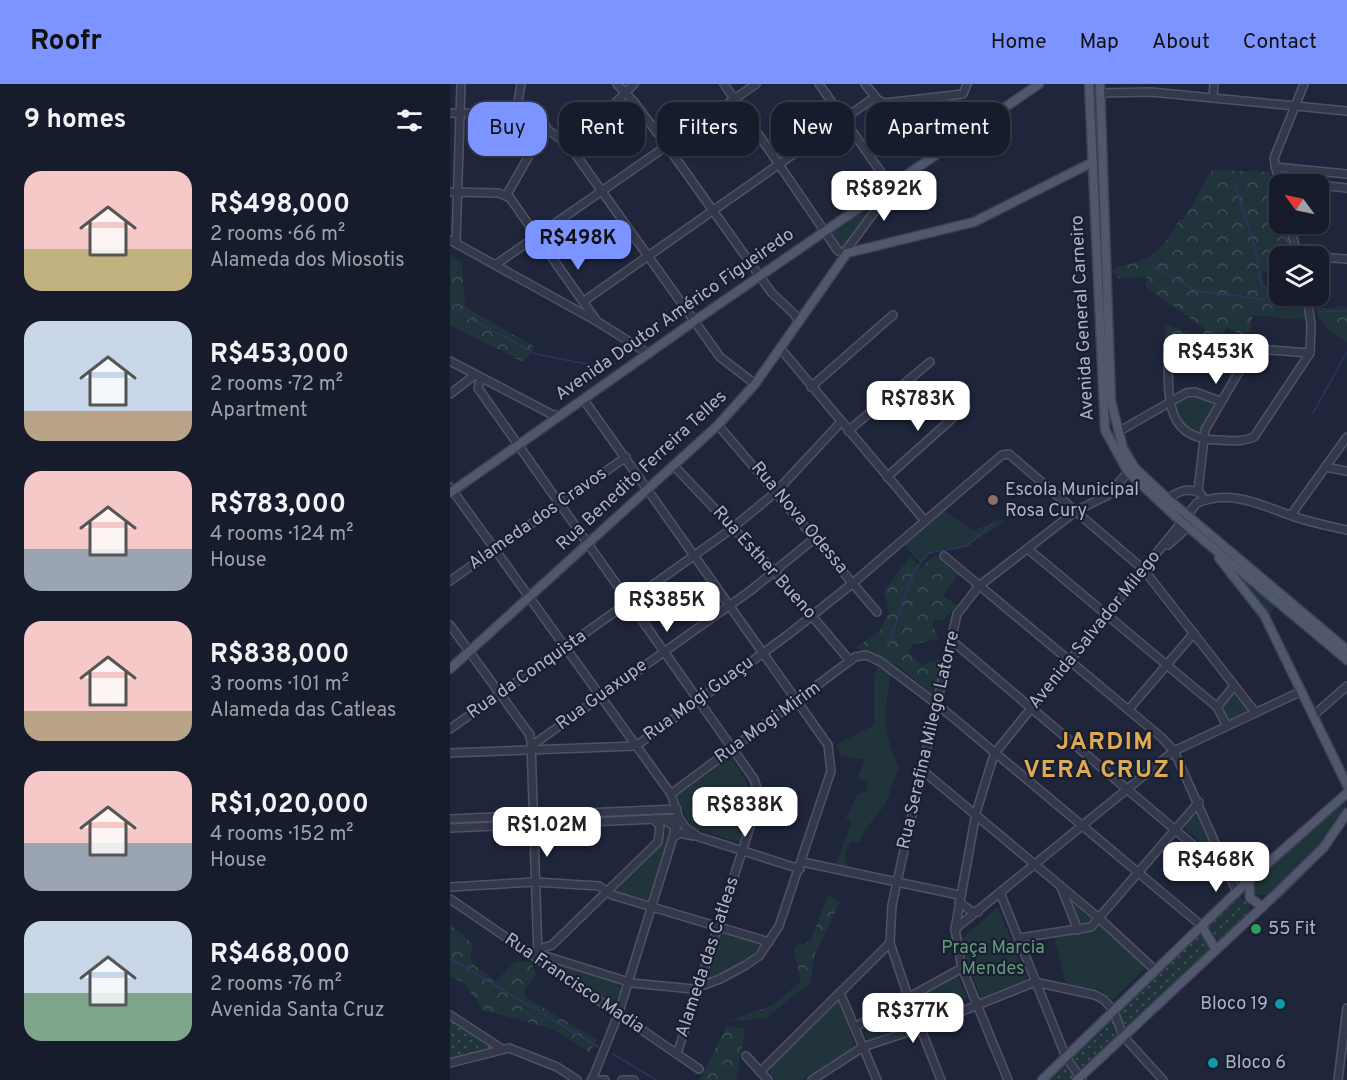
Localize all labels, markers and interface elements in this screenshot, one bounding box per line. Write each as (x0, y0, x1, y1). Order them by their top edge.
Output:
text: Roofr (30, 24, 102, 60)
text: Home (991, 29, 1047, 56)
text: Map (1080, 29, 1119, 56)
text: About (1152, 29, 1210, 56)
text: Contact (1243, 29, 1317, 56)
chip: Buy (468, 102, 547, 156)
chip: Rent (559, 102, 645, 156)
chip: Filters (657, 102, 759, 156)
chip: New (771, 102, 854, 156)
chip: Apartment (866, 102, 1010, 156)
text: 9 homes (24, 104, 126, 137)
icon: filters (393, 104, 426, 137)
pin: R$892K (835, 171, 933, 222)
north arrow (1269, 174, 1329, 234)
map controls (1269, 174, 1329, 306)
text: R$892K (845, 177, 923, 203)
text: R$498,000 (210, 189, 350, 222)
icon: home (72, 195, 144, 267)
street label: Avenida General Carneiro (1066, 215, 1100, 421)
pin: R$498K (529, 220, 627, 271)
text: 2 rooms · 66 m² (210, 222, 345, 248)
street label: Avenida Doutor Américo Figueiredo (551, 223, 799, 407)
text: R$498K (539, 226, 617, 252)
button: layers (1269, 246, 1329, 306)
text: Alameda dos Miosotis (210, 248, 405, 274)
pin: R$453K (1167, 334, 1265, 385)
text: R$453,000 (210, 339, 349, 372)
text: R$453K (1177, 340, 1255, 366)
icon: home (72, 345, 144, 417)
text: 2 rooms · 72 m² (210, 372, 343, 398)
pin: R$783K (869, 381, 967, 432)
street label: Rua Benedito Ferreira Telles (552, 386, 732, 556)
text: R$783K (881, 387, 955, 413)
text: Apartment (210, 398, 308, 424)
street label: Rua Nova Odessa (745, 457, 853, 579)
street label: Alameda dos Cravos (464, 463, 612, 575)
place label: Escola Municipal Rosa Cury (1005, 479, 1139, 523)
text: R$783,000 (210, 489, 346, 522)
marker: Escola Municipal Rosa Cury (986, 493, 1000, 507)
icon: home (72, 495, 144, 567)
street label: Rua Esther Bueno (707, 502, 821, 624)
text: 4 rooms · 124 m² (210, 522, 353, 548)
street label: Avenida Salvador Milego (1024, 546, 1166, 714)
text: House (210, 548, 266, 574)
pin: R$385K (618, 582, 716, 633)
text: R$385K (629, 588, 705, 614)
street label: Rua da Conquista (463, 625, 591, 725)
street label: Rua Serafina Milego Latorre (893, 628, 965, 852)
text: R$838,000 (210, 639, 349, 672)
icon: home (72, 645, 144, 717)
street label: Rua Mogi Guaçu (639, 651, 759, 747)
street label: Rua Guaxupe (552, 654, 652, 736)
text: 3 rooms · 101 m² (210, 672, 349, 698)
street label: Rua Mogi Mirim (711, 677, 825, 769)
text: Alameda das Catleas (210, 698, 396, 724)
district label: JARDIM VERA CRUZ I (1024, 728, 1186, 786)
pin: R$838K (696, 787, 794, 838)
text: R$1,020,000 (210, 789, 369, 822)
text: R$838K (706, 793, 784, 819)
icon: home (72, 795, 144, 867)
pin: R$1.02M (492, 807, 602, 858)
text: R$1.02M (507, 813, 587, 839)
text: 4 rooms · 152 m² (210, 822, 354, 848)
pin: R$468K (1167, 842, 1265, 893)
text: House (210, 848, 266, 874)
text: R$468K (1177, 848, 1255, 874)
street label: Alameda das Catleas (671, 874, 745, 1040)
place label: 55 Fit (1268, 918, 1316, 941)
marker: 55 Fit (1249, 922, 1263, 936)
street label: Rua Francisco Madia (499, 929, 649, 1039)
park label: Praça Marcia Mendes (941, 937, 1045, 981)
text: R$468,000 (210, 939, 350, 972)
icon: home (72, 945, 144, 1017)
text: 2 rooms · 76 m² (210, 972, 342, 998)
pin: R$377K (864, 993, 962, 1044)
place label: Bloco 19 (1200, 993, 1268, 1016)
marker: Bloco 19 (1273, 997, 1287, 1011)
text: Avenida Santa Cruz (210, 998, 385, 1024)
text: R$377K (876, 999, 950, 1025)
place label: Bloco 6 (1225, 1052, 1286, 1075)
marker: Bloco 6 (1206, 1056, 1220, 1070)

